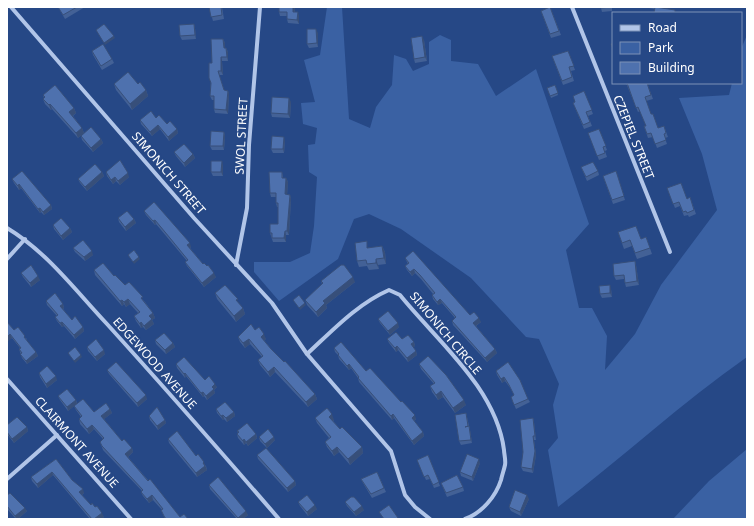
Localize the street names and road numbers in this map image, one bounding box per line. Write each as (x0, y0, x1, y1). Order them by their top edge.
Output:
street label: CZEPIEL STREET (609, 92, 659, 182)
street label: SWOL STREET (230, 97, 252, 175)
street label: SIMONICH STREET (128, 128, 210, 218)
street label: SIMONICH CIRCLE (406, 288, 486, 378)
street label: EDGEWOOD AVENUE (109, 313, 201, 413)
street label: CLAIRMONT AVENUE (31, 393, 123, 491)

